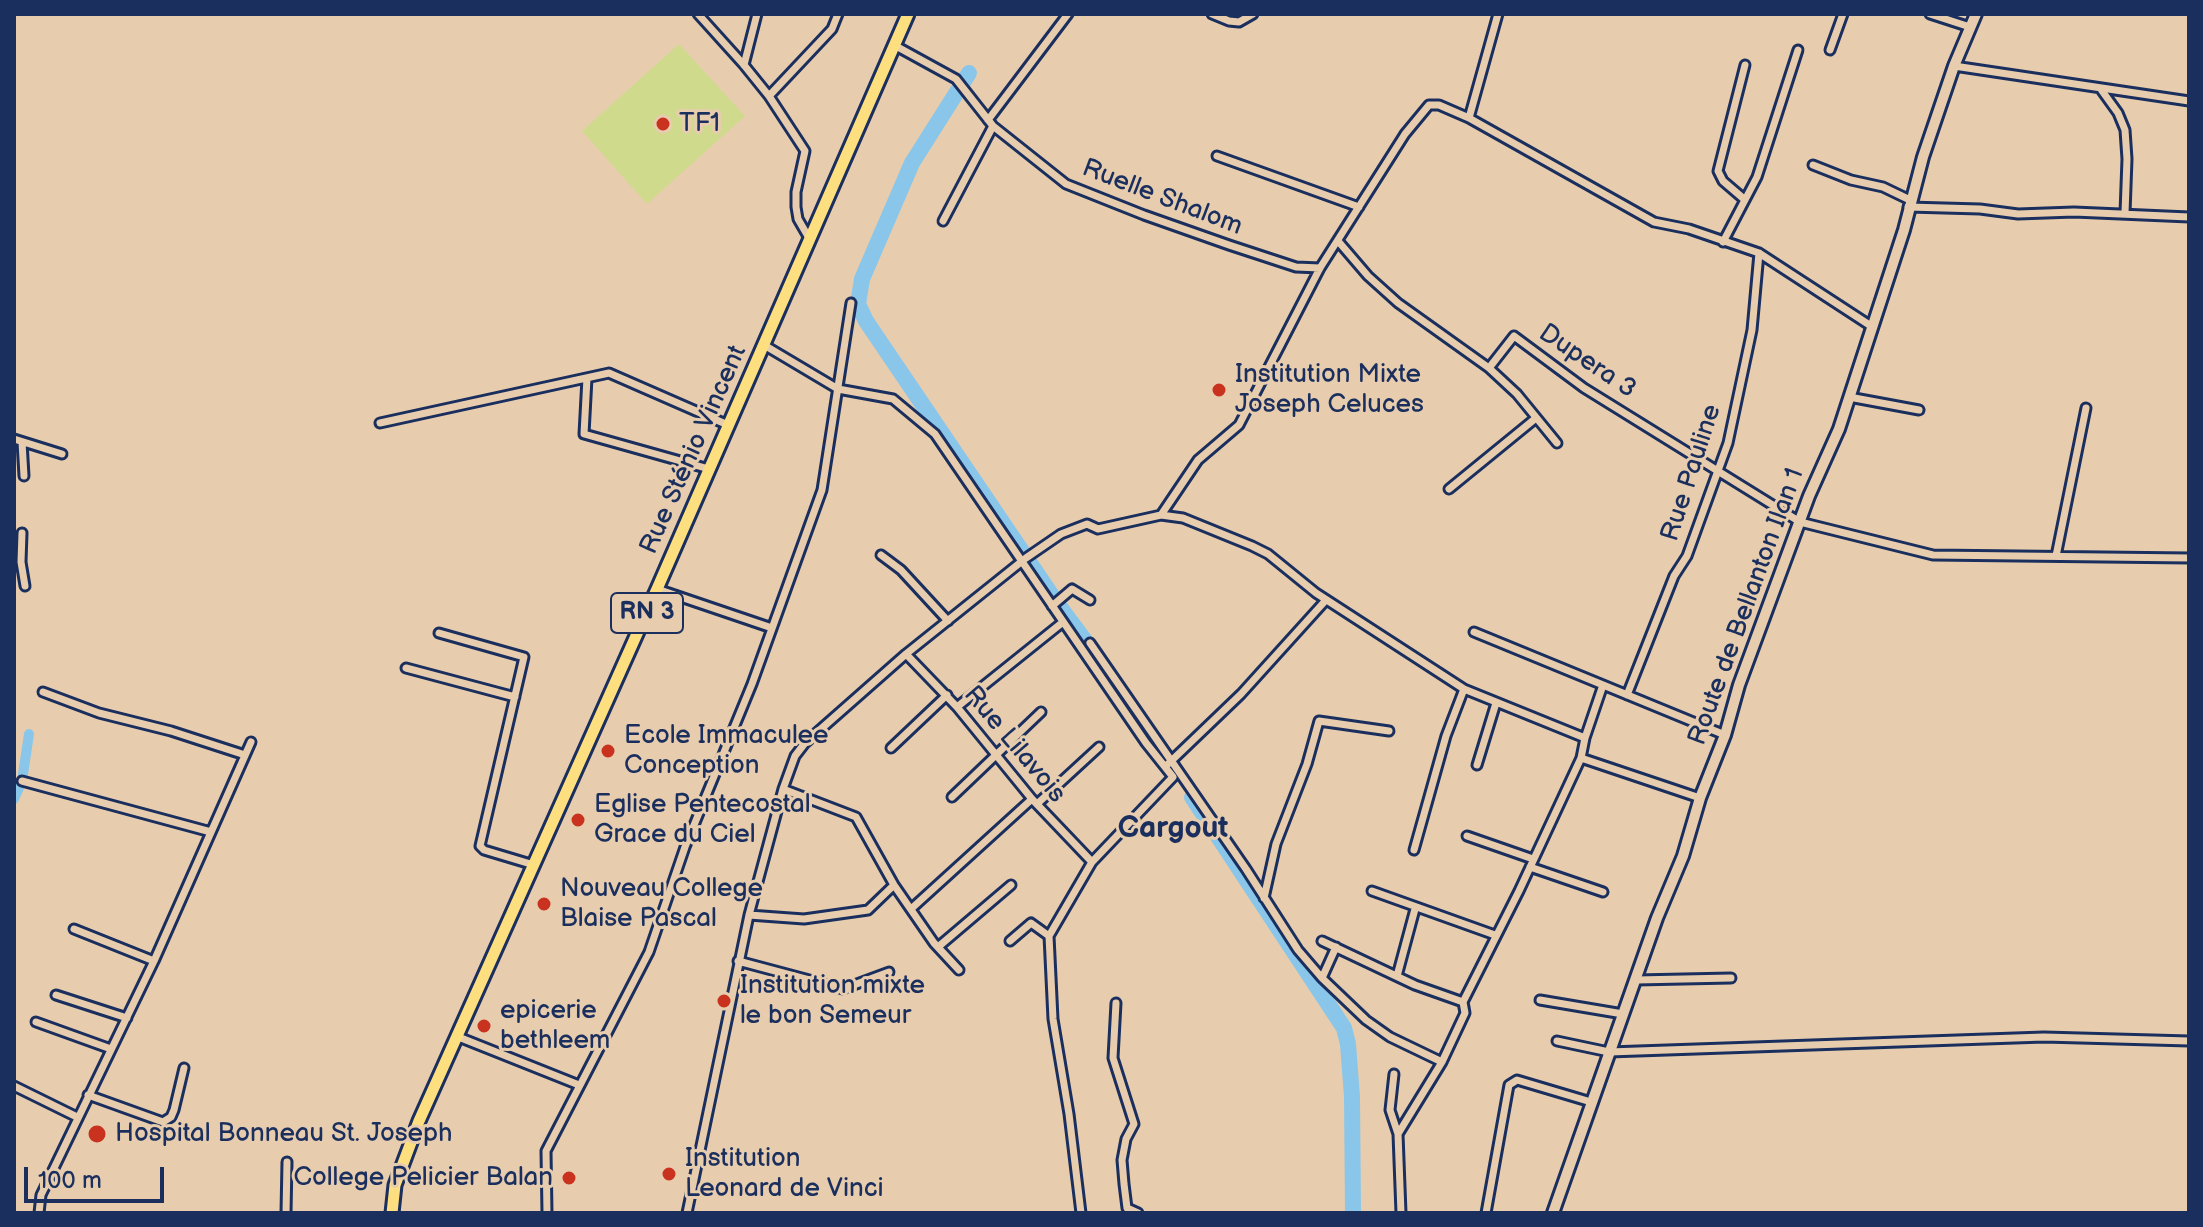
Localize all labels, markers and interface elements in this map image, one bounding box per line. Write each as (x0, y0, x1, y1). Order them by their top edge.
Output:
place label: TF1 (679, 108, 720, 140)
marker: TF1 (654, 115, 672, 133)
street label: Ruelle Shalom (1078, 153, 1246, 243)
street label: Dupera 3 (1532, 318, 1642, 406)
street label: Rue Sténio Vincent (634, 341, 754, 559)
place label: Institution Mixte Joseph Celuces (1235, 359, 1424, 420)
marker: Institution Mixte Joseph Celuces (1210, 381, 1228, 399)
street label: Rue Pauline (1655, 401, 1729, 545)
street label: Route de Bellanton Ilan 1 (1682, 464, 1812, 750)
road number: RN 3 (611, 593, 683, 633)
street label: Rue Lilavois (956, 680, 1072, 810)
place label: Ecole Immaculee Conception (624, 720, 828, 782)
marker: Ecole Immaculee Conception (599, 742, 617, 760)
place label: Eglise Pentecostal Grace du Ciel (594, 789, 811, 850)
marker: Eglise Pentecostal Grace du Ciel (569, 811, 587, 829)
district label: Cargout (1118, 811, 1228, 847)
place label: Nouveau College Blaise Pascal (560, 873, 763, 934)
marker: Nouveau College Blaise Pascal (535, 895, 553, 913)
place label: Institution mixte le bon Semeur (740, 970, 925, 1032)
marker: Institution mixte le bon Semeur (715, 992, 733, 1010)
place label: epicerie bethleem (500, 995, 610, 1056)
marker: epicerie bethleem (475, 1017, 493, 1035)
place label: Hospital Bonneau St. Joseph (115, 1118, 452, 1150)
marker: Hospital Bonneau St. Joseph (86, 1123, 108, 1145)
place label: Institution Leonard de Vinci (685, 1143, 884, 1204)
scale bar (28, 1151, 168, 1201)
place label: College Pelicier Balan (294, 1162, 553, 1194)
marker: Institution Leonard de Vinci (660, 1165, 678, 1183)
text: 100 m (38, 1166, 102, 1195)
marker: College Pelicier Balan (560, 1169, 578, 1187)

